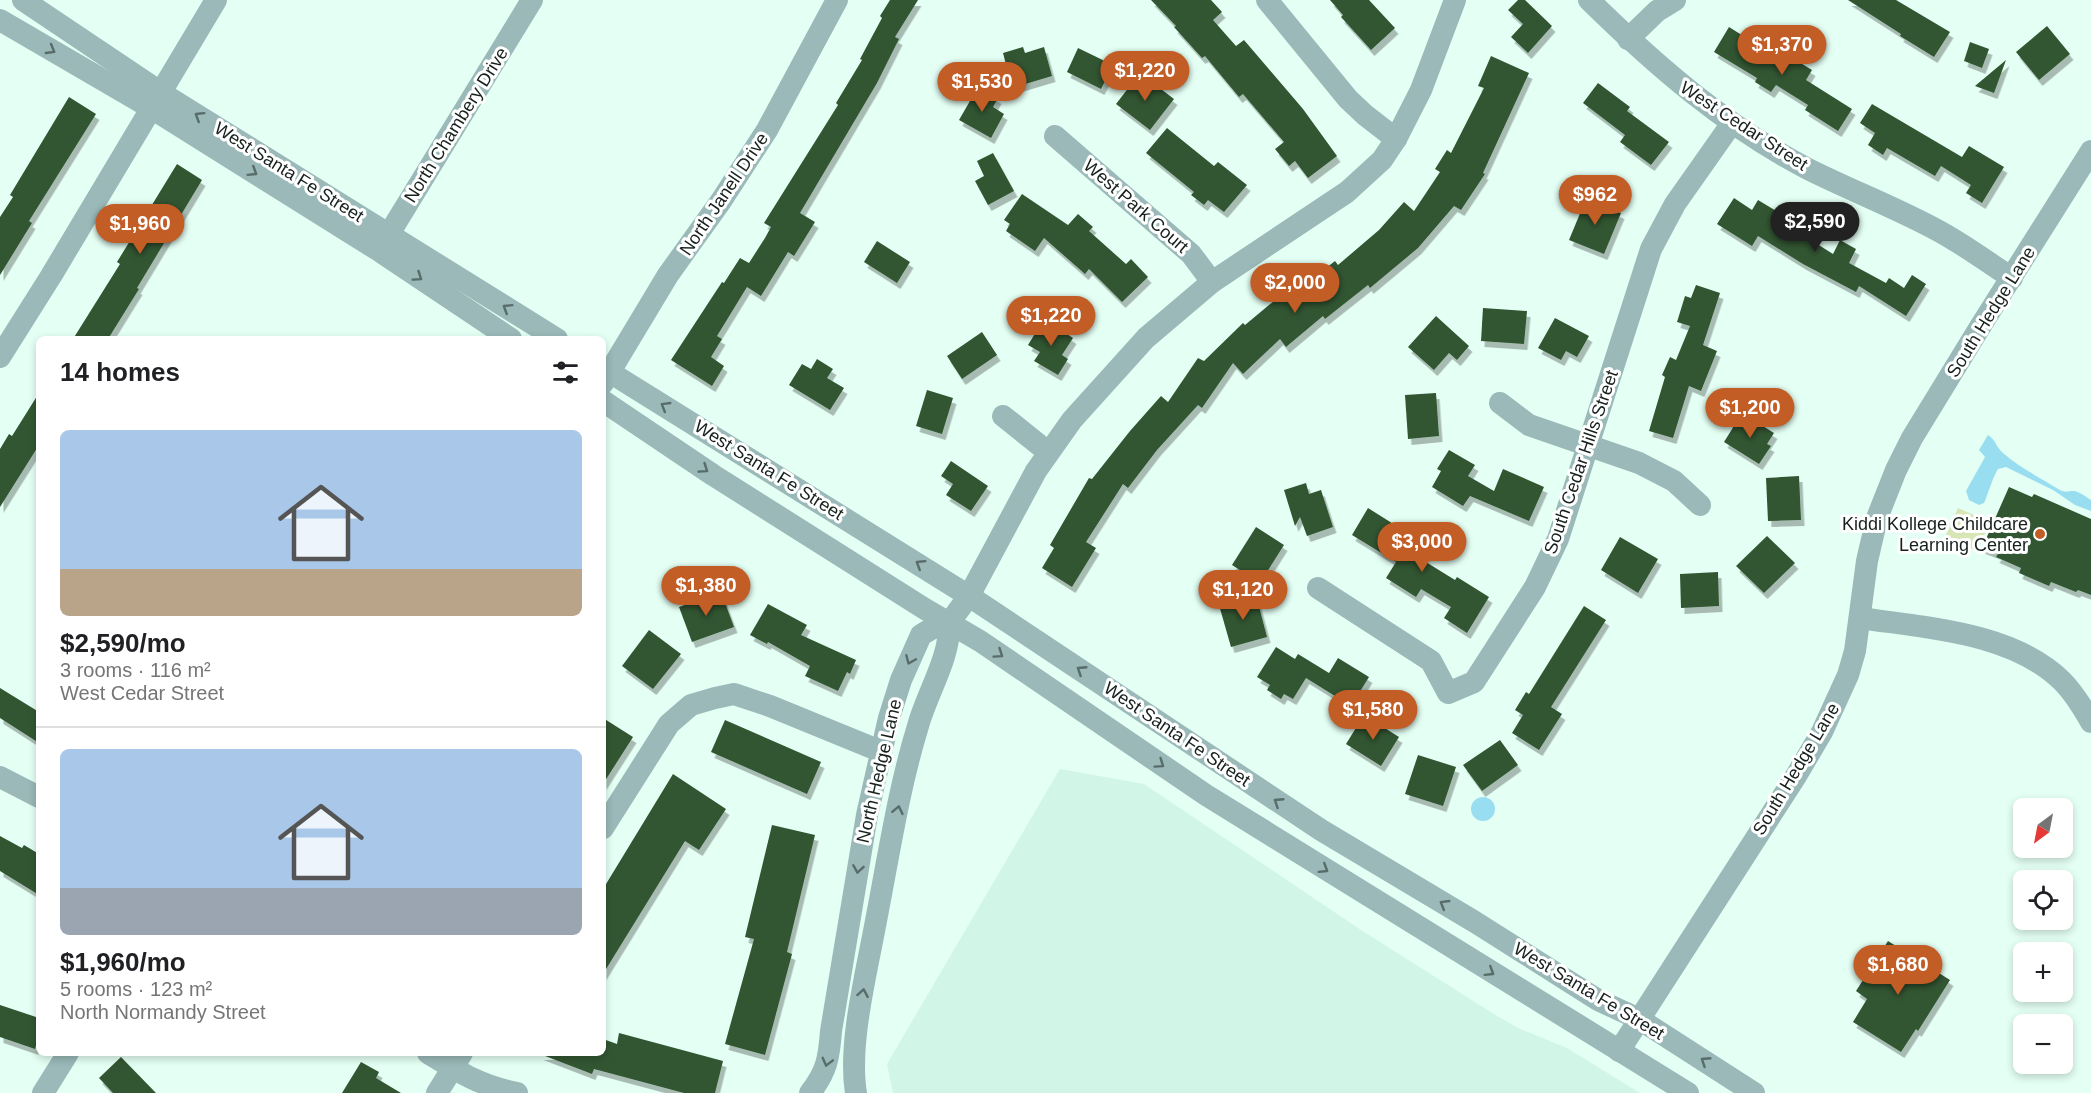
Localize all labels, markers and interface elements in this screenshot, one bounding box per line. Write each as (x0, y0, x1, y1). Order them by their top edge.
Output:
pin: $1,370 (1733, 25, 1831, 76)
text: $1,370 (1751, 33, 1813, 55)
one-way arrow (44, 42, 55, 54)
street label: North Chambery Drive (400, 44, 512, 206)
pin: $1,220 (1096, 51, 1194, 102)
text: $1,220 (1114, 59, 1176, 81)
pin: $1,530 (933, 62, 1031, 113)
text: $1,530 (951, 70, 1013, 92)
street label: West Cedar Street (1677, 77, 1811, 175)
one-way arrow (195, 112, 205, 124)
street label: West Santa Fe Street (211, 118, 367, 226)
street label: North Janell Drive (676, 129, 772, 259)
street label: West Park Court (1080, 155, 1192, 257)
one-way arrow (247, 165, 258, 176)
pin: $962 (1559, 175, 1631, 226)
text: $962 (1573, 183, 1617, 205)
pin: $2,590 (1766, 202, 1864, 253)
pin: $1,960 (91, 204, 189, 255)
text: $2,590 (1784, 210, 1846, 232)
text: $1,960 (109, 212, 171, 234)
street label: South Hedge Lane (1943, 243, 2039, 381)
pin: $2,000 (1246, 263, 1344, 314)
one-way arrow (412, 269, 422, 281)
text: $2,000 (1264, 271, 1326, 293)
pin: $1,220 (1002, 296, 1100, 347)
one-way arrow (503, 304, 513, 316)
text: $1,220 (1020, 304, 1082, 326)
icon: filters (549, 356, 582, 389)
text: 14 homes (60, 357, 180, 387)
street label: South Cedar Hills Street (1540, 367, 1622, 557)
pin: $1,200 (1701, 388, 1799, 439)
text: $1,200 (1719, 396, 1781, 418)
one-way arrow (661, 401, 671, 413)
street label: West Santa Fe Street (691, 416, 847, 524)
one-way arrow (697, 462, 708, 473)
icon: home (267, 469, 375, 577)
place label: Kiddi Kollege Childcare Learning Center (1842, 514, 2028, 555)
pin: $3,000 (1373, 522, 1471, 573)
marker: Kiddi Kollege Childcare Learning Center (2033, 527, 2047, 541)
text: $3,000 (1391, 530, 1453, 552)
one-way arrow (916, 560, 926, 572)
pin: $1,380 (657, 566, 755, 617)
pin: $1,120 (1194, 570, 1292, 621)
text: $1,380 (675, 574, 737, 596)
text: $1,120 (1212, 578, 1274, 600)
text: $2,590/mo (60, 628, 186, 658)
one-way arrow (992, 647, 1003, 658)
one-way arrow (905, 654, 917, 665)
text: 3 rooms · 116 m² (60, 659, 211, 681)
one-way arrow (1077, 666, 1088, 677)
street label: West Santa Fe Street (1100, 678, 1254, 790)
text: West Cedar Street (60, 682, 224, 704)
pin: $1,580 (1324, 690, 1422, 741)
street label: North Hedge Lane (853, 697, 905, 845)
text: $1,580 (1342, 698, 1404, 720)
street label: South Hedge Lane (1749, 700, 1843, 838)
one-way arrow (1153, 757, 1164, 768)
icon: home (267, 788, 375, 896)
one-way arrow (1274, 798, 1285, 809)
north arrow (2013, 798, 2073, 858)
map controls (2013, 798, 2073, 1074)
one-way arrow (891, 805, 904, 815)
one-way arrow (1318, 862, 1328, 874)
one-way arrow (852, 865, 864, 874)
button: locate (2013, 870, 2073, 930)
one-way arrow (1440, 899, 1450, 911)
street label: West Santa Fe Street (1510, 938, 1668, 1044)
button: + (2013, 942, 2073, 1002)
pin: $1,680 (1849, 945, 1947, 996)
text: $1,960/mo (60, 947, 186, 977)
text: $1,680 (1867, 953, 1929, 975)
one-way arrow (1484, 964, 1494, 976)
text: 5 rooms · 123 m² (60, 978, 212, 1000)
one-way arrow (856, 989, 869, 999)
text: North Normandy Street (60, 1001, 266, 1023)
button: − (2013, 1014, 2073, 1074)
one-way arrow (821, 1056, 834, 1066)
one-way arrow (1701, 1057, 1711, 1069)

